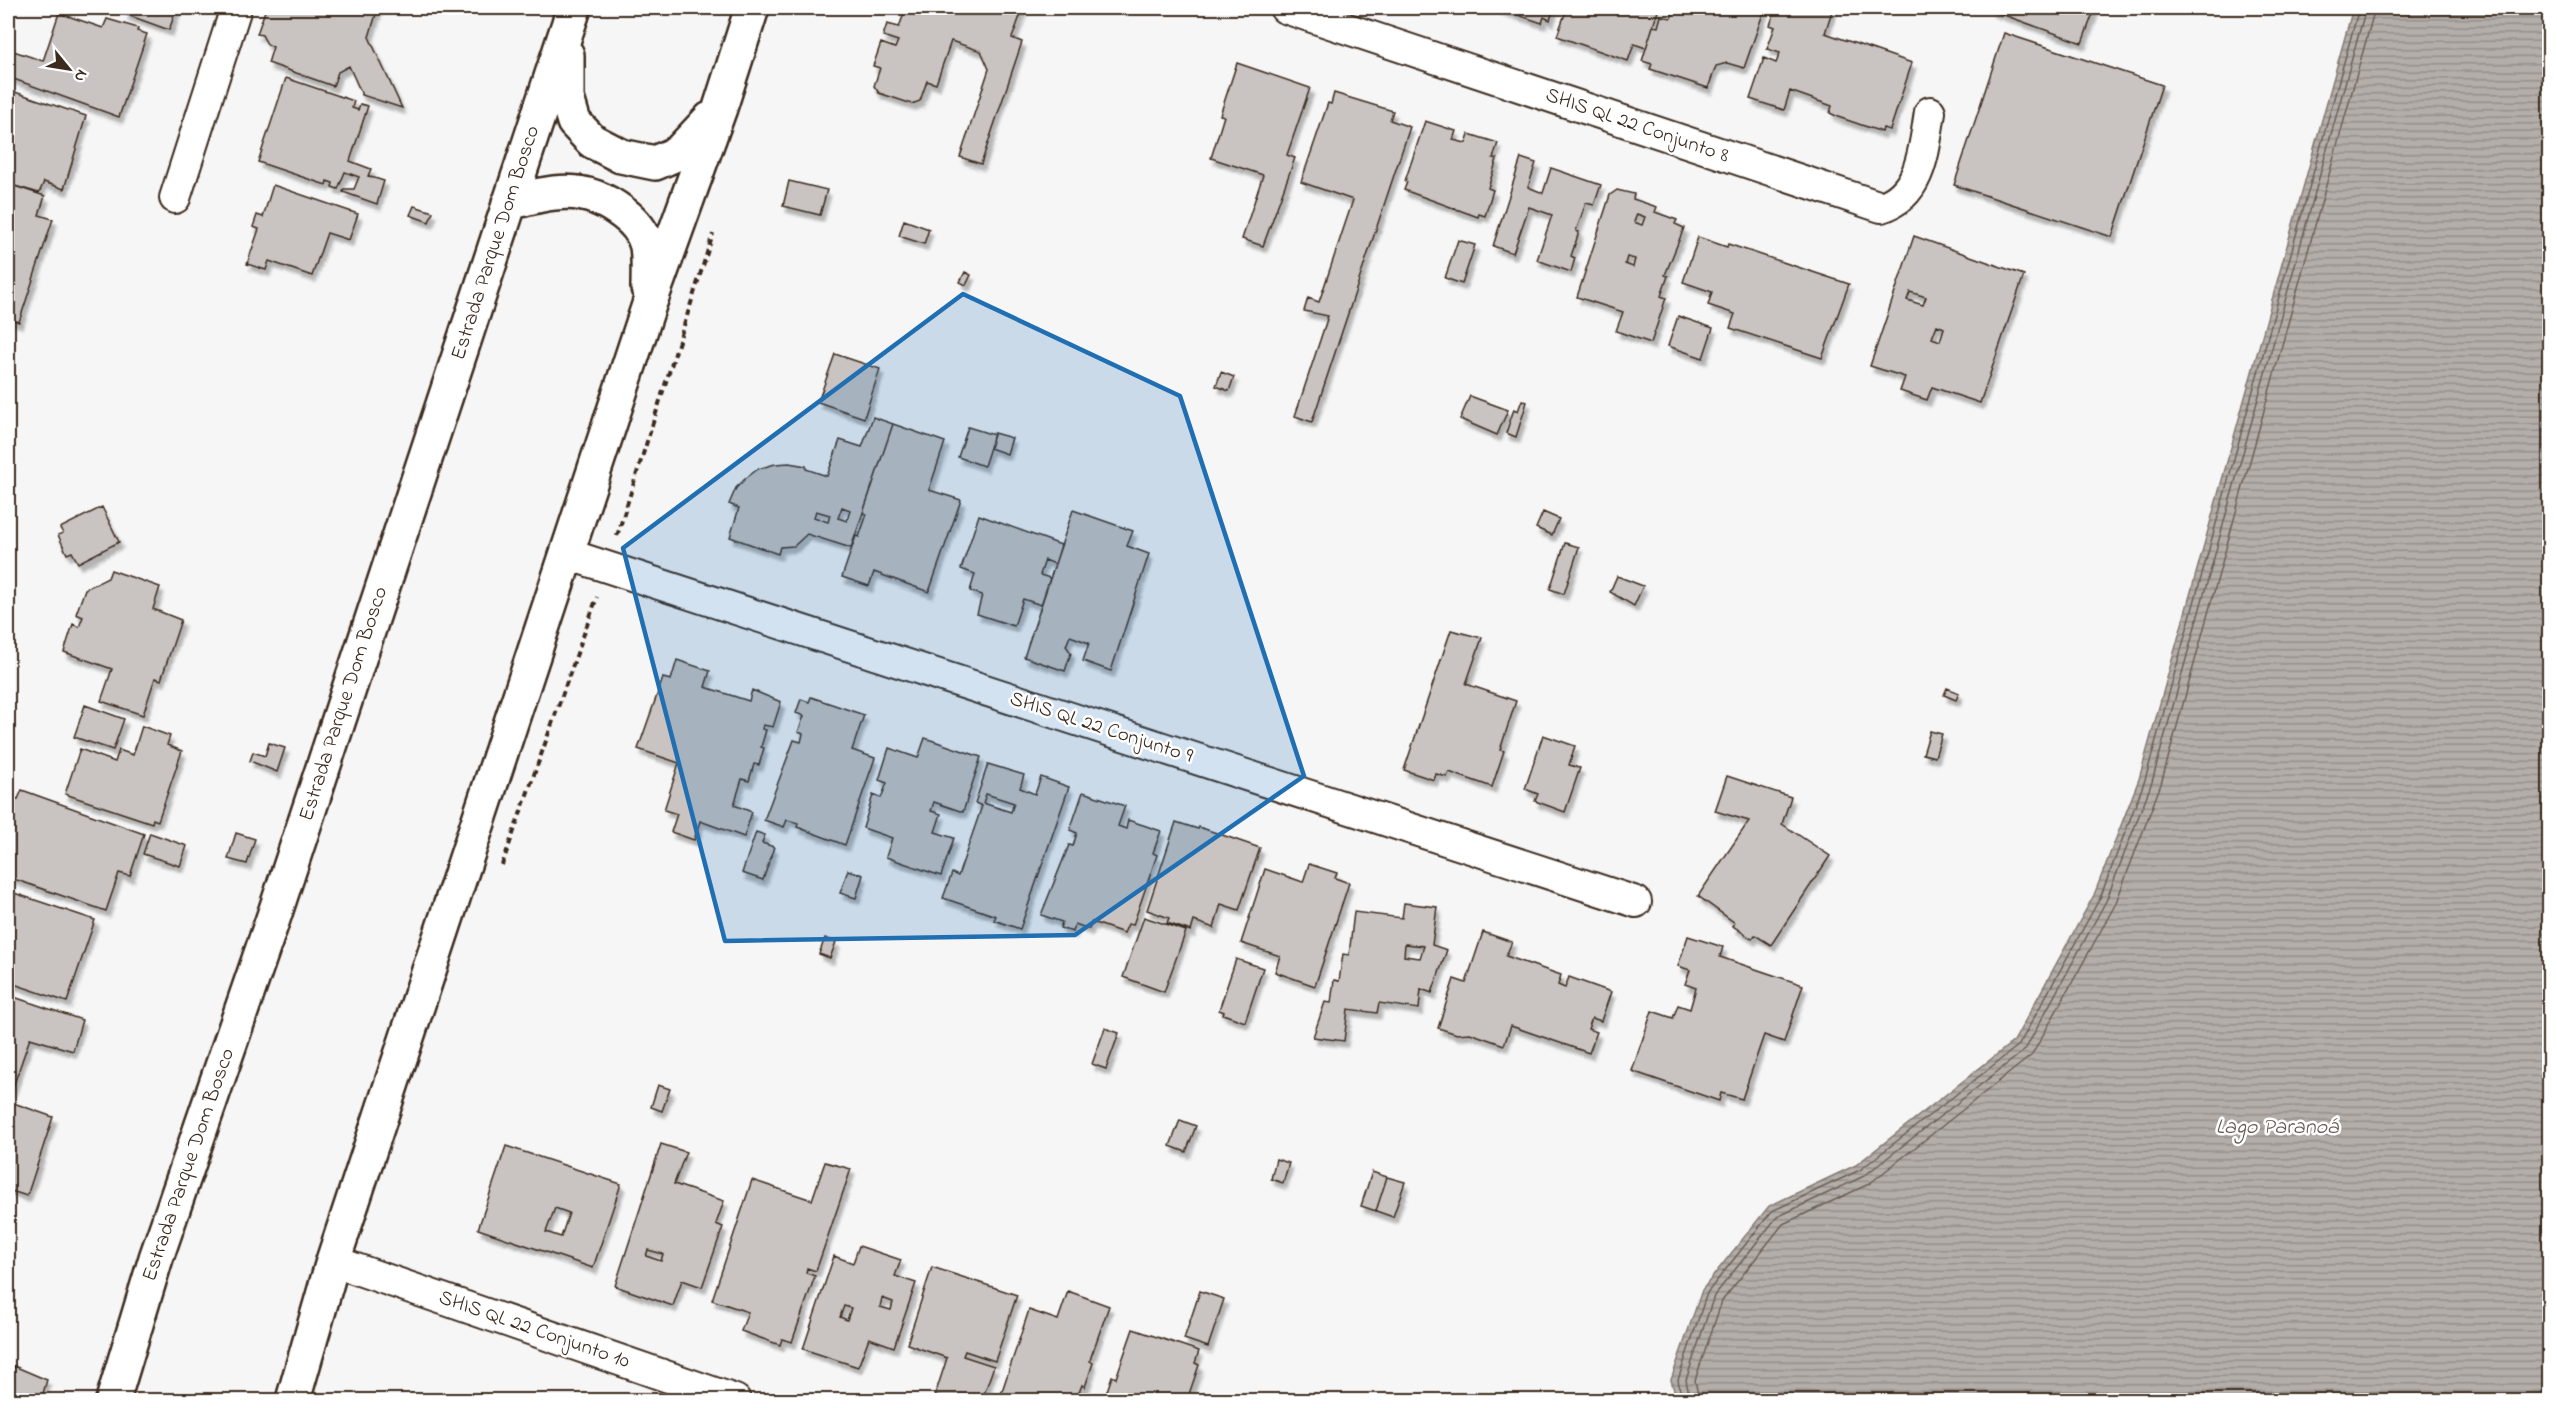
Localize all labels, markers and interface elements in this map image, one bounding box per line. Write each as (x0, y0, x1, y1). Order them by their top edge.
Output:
north arrow (39, 39, 99, 99)
text: N (67, 65, 93, 86)
street label: SHIS QL 22 Conjunto 8 (1541, 80, 1733, 172)
street label: Estrada Parque Dom Bosco (444, 122, 548, 364)
street label: Estrada Parque Dom Bosco (292, 583, 396, 825)
street label: SHIS QL 22 Conjunto 9 (1006, 684, 1197, 772)
street label: Estrada Parque Dom Bosco (135, 1044, 243, 1286)
water label: Lago Paranoá (2216, 1112, 2340, 1144)
street label: SHIS QL 22 Conjunto 10 (434, 1283, 634, 1377)

